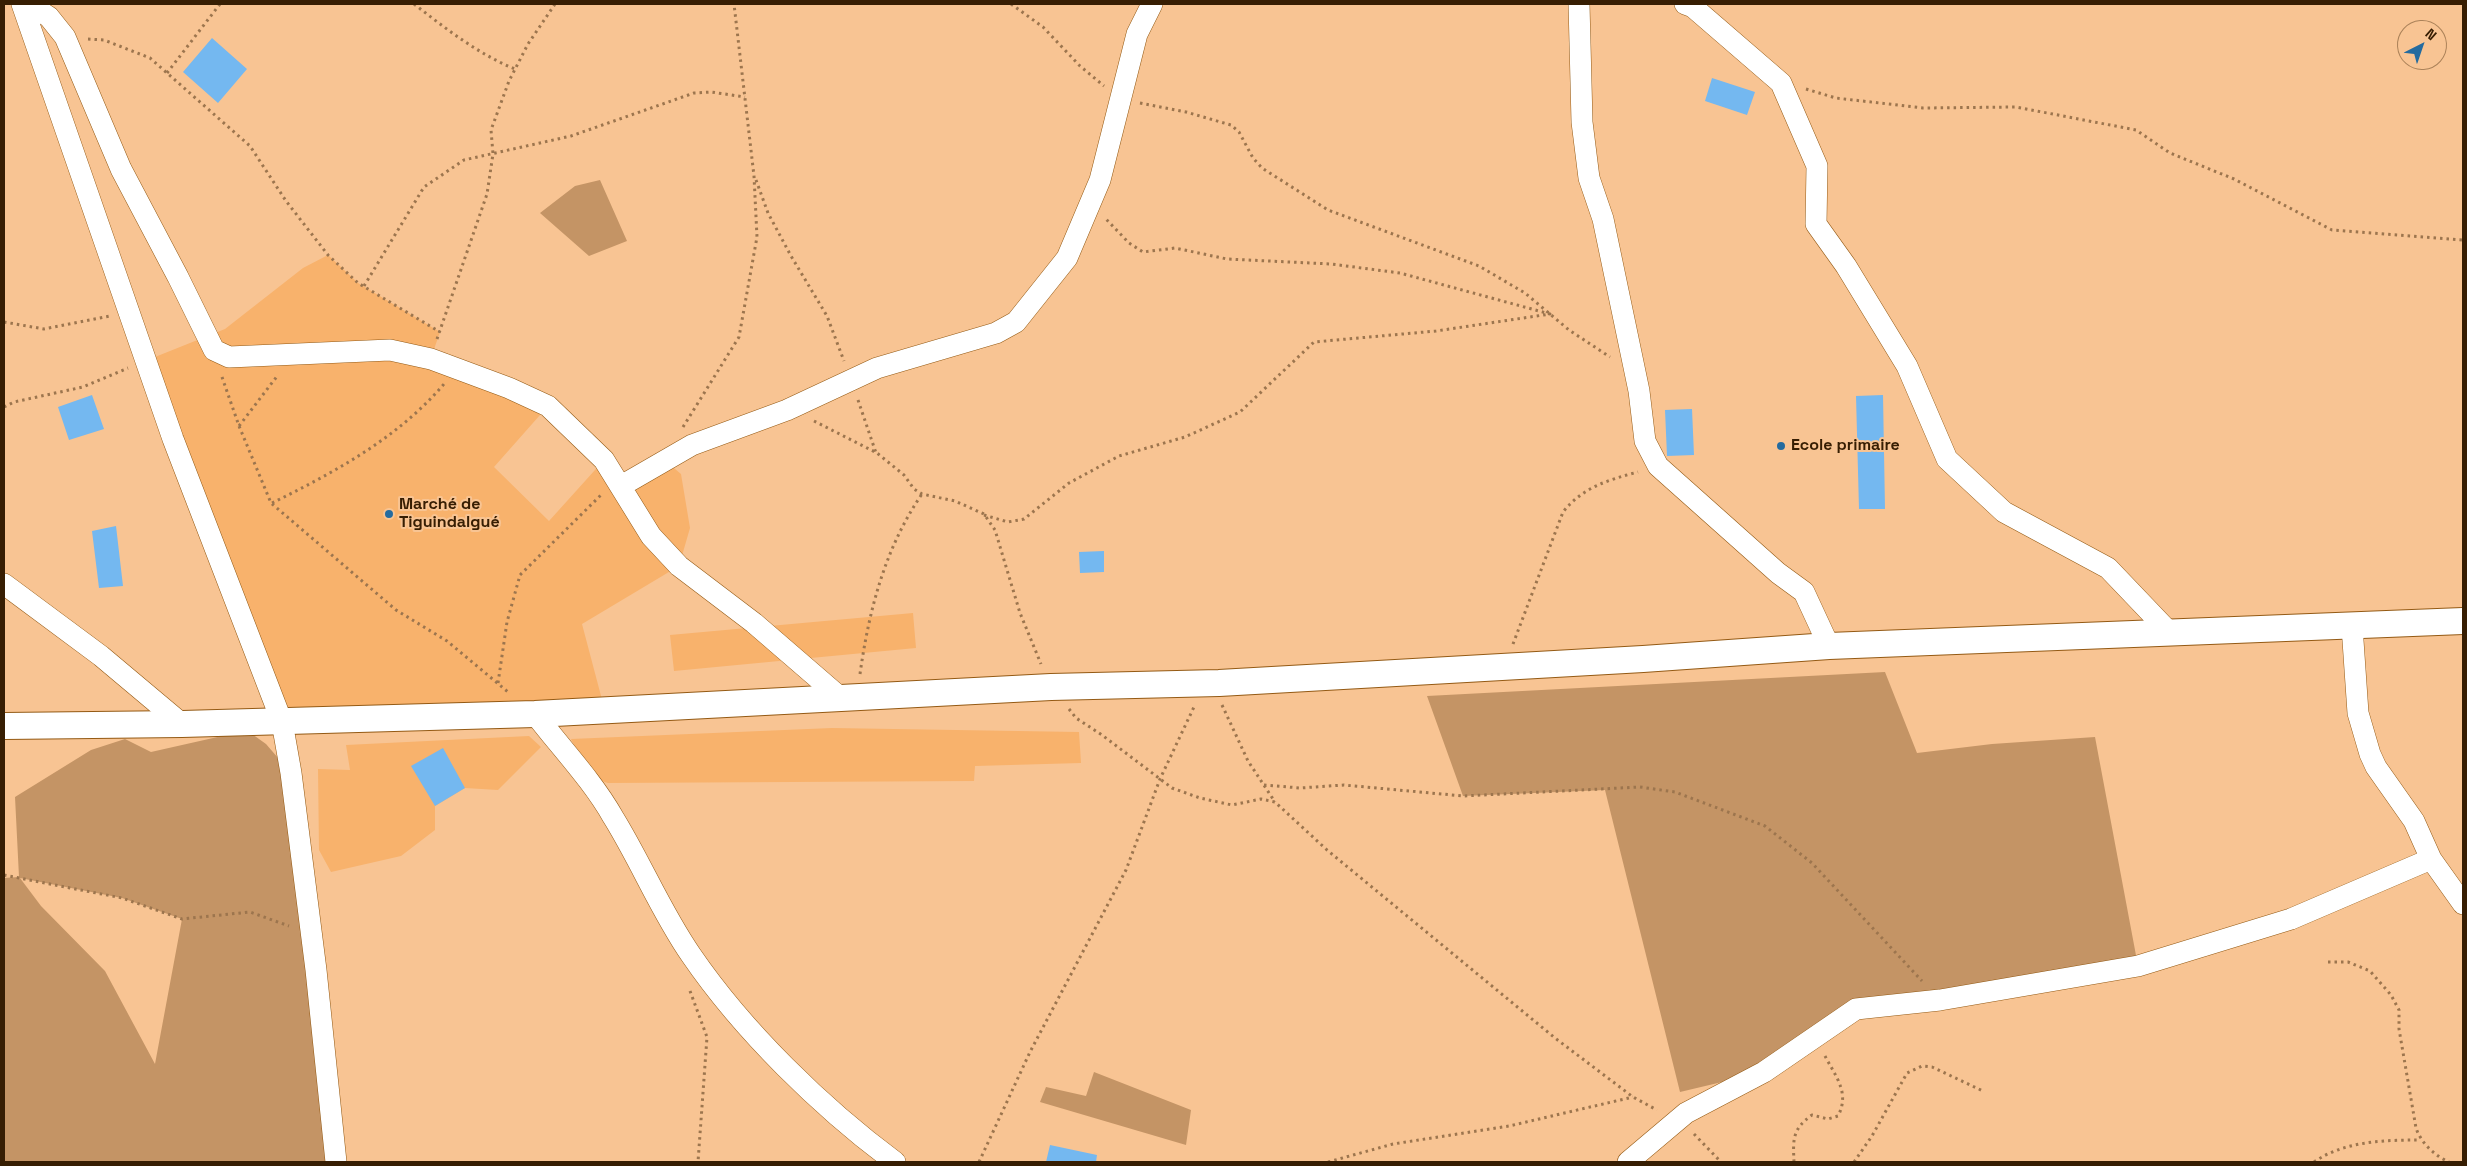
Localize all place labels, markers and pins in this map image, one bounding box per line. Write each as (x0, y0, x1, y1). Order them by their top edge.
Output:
place label: Ecole primaire (1791, 436, 1900, 456)
marker: Ecole primaire (1775, 440, 1787, 452)
place label: Marché de Tiguindalgué (399, 495, 500, 533)
marker: Marché de Tiguindalgué (383, 508, 395, 520)

